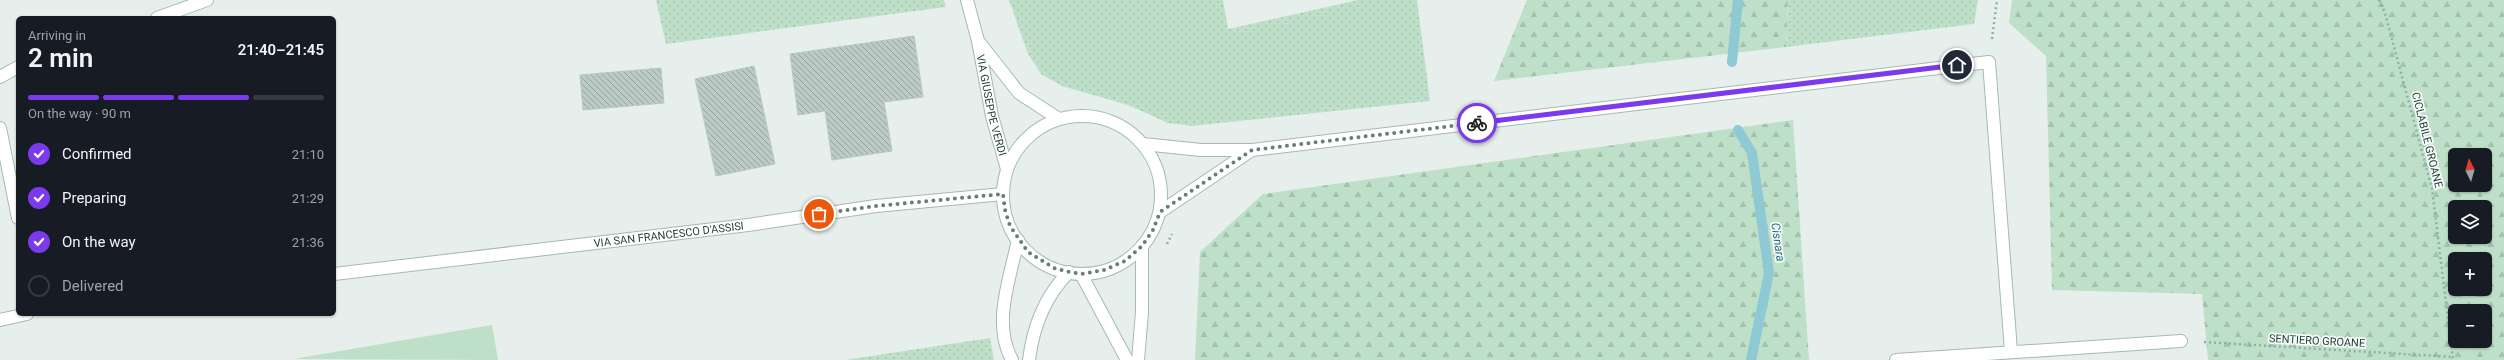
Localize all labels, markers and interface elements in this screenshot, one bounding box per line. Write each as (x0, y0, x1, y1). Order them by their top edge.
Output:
text: Arriving in (28, 28, 86, 43)
text: 21:40–21:45 (238, 41, 324, 59)
text: 2 min (28, 43, 93, 73)
pin (1940, 48, 1974, 82)
street label: VIA GIUSEPPE VERDI (974, 53, 1009, 157)
icon: home (1946, 54, 1968, 76)
street label: CICLABILE GROANE (2409, 91, 2445, 189)
courier (1457, 103, 1497, 143)
text: On the way · 90 m (28, 106, 131, 121)
icon: bike (1466, 112, 1488, 134)
icon: check (28, 143, 50, 165)
text: Confirmed (62, 145, 132, 163)
text: 21:10 (292, 147, 324, 162)
north arrow (2448, 148, 2492, 192)
map controls (2448, 148, 2492, 348)
icon: check (28, 187, 50, 209)
text: Preparing (62, 189, 126, 207)
text: 21:29 (292, 191, 324, 206)
pin (802, 197, 836, 231)
button: layers (2448, 200, 2492, 244)
icon: bag (808, 203, 830, 225)
street label: VIA SAN FRANCESCO D'ASSISI (593, 219, 744, 250)
water label: Cisnara (1768, 222, 1788, 262)
icon: check (28, 231, 50, 253)
text: On the way (62, 233, 136, 251)
text: 21:36 (292, 235, 324, 250)
button: + (2448, 252, 2492, 296)
text: Delivered (62, 277, 124, 295)
button: − (2448, 304, 2492, 348)
street label: SENTIERO GROANE (2269, 332, 2365, 350)

